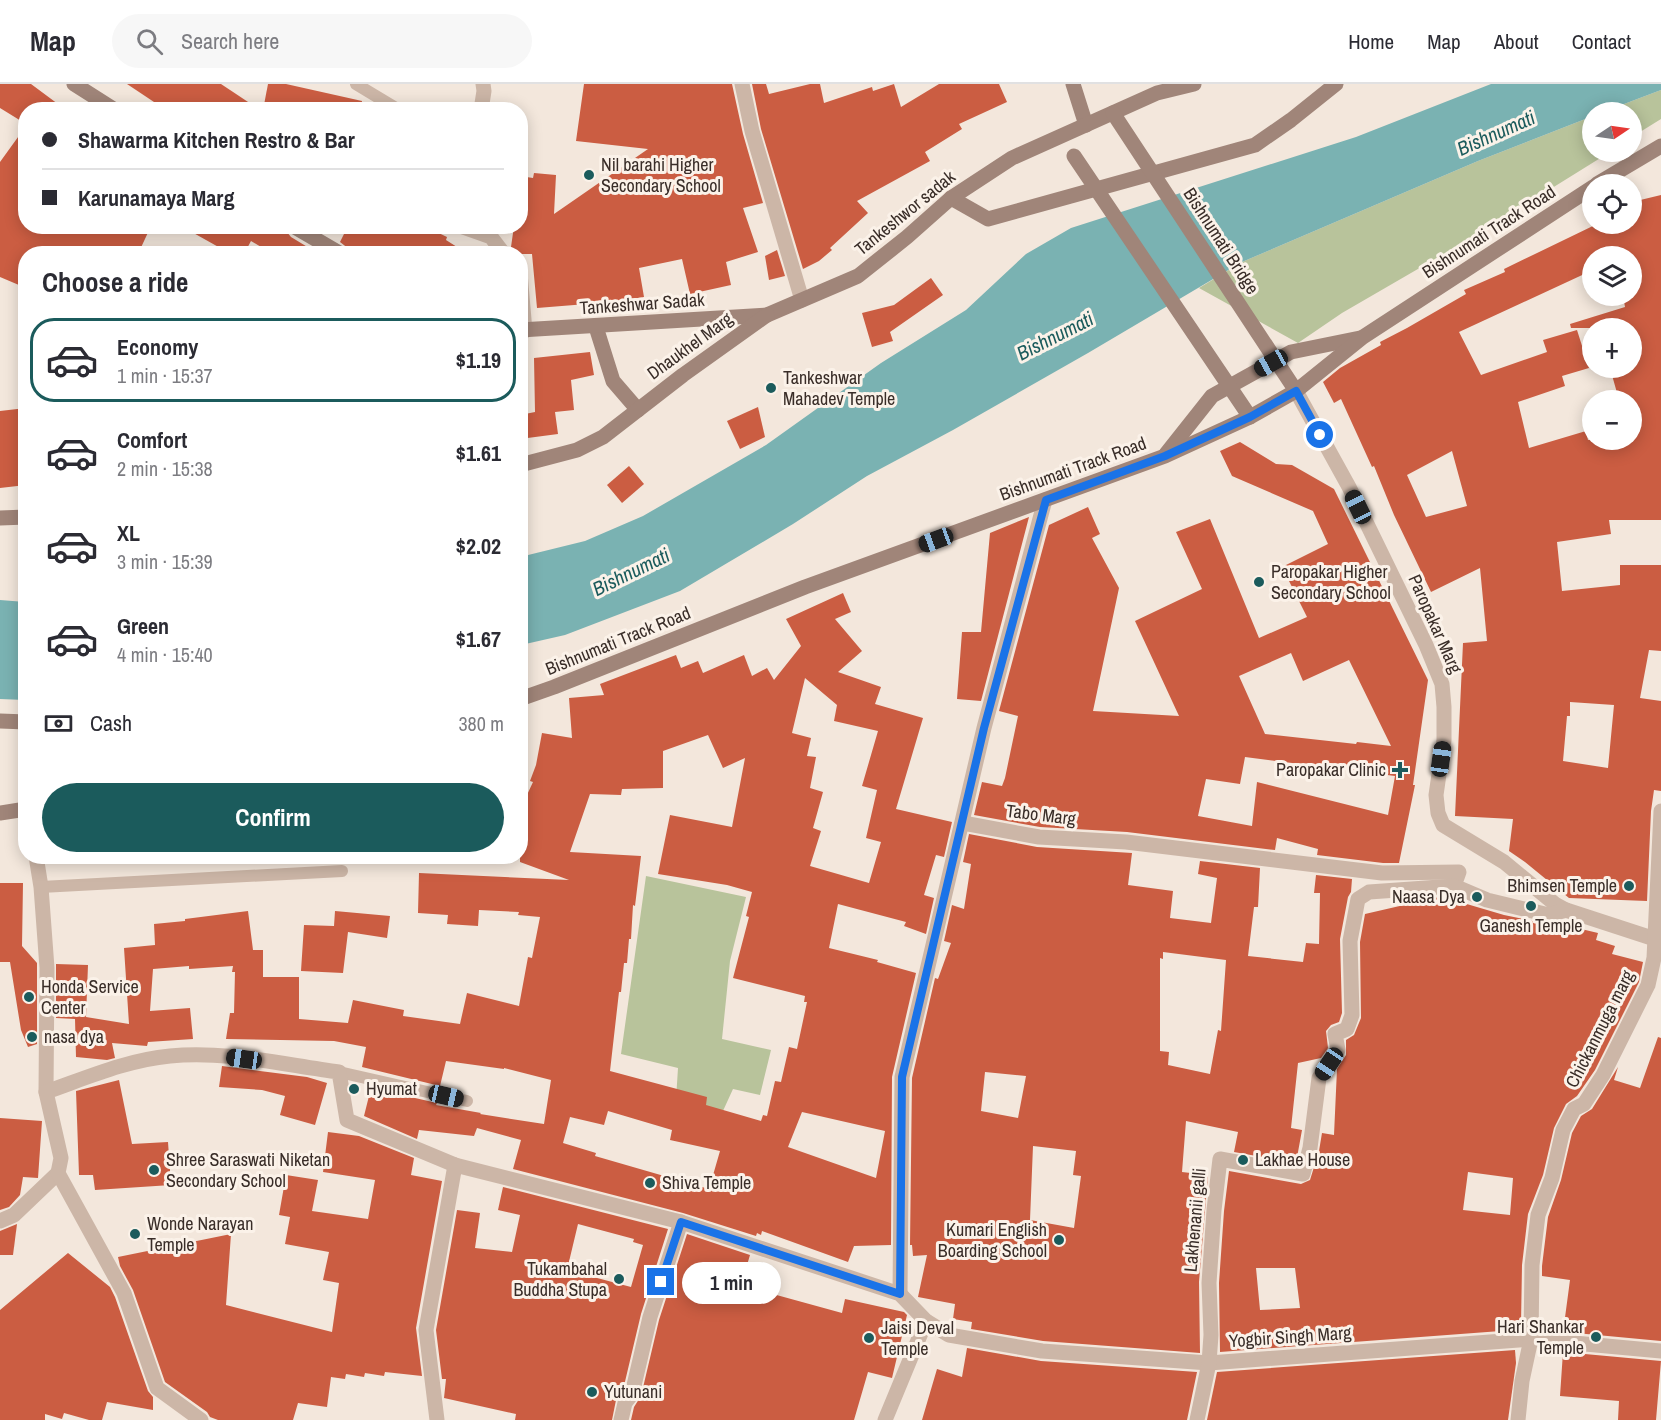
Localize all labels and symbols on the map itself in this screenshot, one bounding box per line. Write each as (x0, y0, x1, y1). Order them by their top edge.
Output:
north arrow (1582, 102, 1642, 162)
water label: Bishnumati (1452, 103, 1540, 162)
place label: Nil barahi Higher Secondary School (601, 152, 721, 198)
street label: Tankeshwor sadak (849, 164, 961, 261)
marker: Nil barahi Higher Secondary School (582, 168, 596, 182)
street label: Bishnumati Track Road (1417, 179, 1560, 284)
street label: Bishnumati Bridge (1178, 183, 1265, 299)
street label: Tankeshwar Sadak (579, 287, 706, 320)
water label: Bishnumati (1012, 304, 1098, 366)
street label: Dhaukhel Marg (642, 306, 738, 385)
car (1251, 346, 1291, 380)
place label: Tankeshwar Mahadev Temple (783, 365, 895, 411)
marker: Tankeshwar Mahadev Temple (764, 381, 778, 395)
route start (1306, 421, 1333, 448)
street label: Bishnumati Track Road (996, 430, 1150, 507)
car (1342, 487, 1374, 527)
car (916, 525, 956, 555)
water label: Bishnumati (588, 541, 674, 602)
place label: Paropakar Higher Secondary School (1271, 559, 1391, 605)
street label: Paropakar Marg (1403, 570, 1469, 678)
marker: Paropakar Higher Secondary School (1252, 575, 1266, 589)
street label: Bishnumati Track Road (542, 600, 694, 681)
car (1430, 740, 1452, 778)
place label: Paropakar Clinic (1276, 757, 1386, 782)
marker: Paropakar Clinic (1391, 761, 1409, 779)
street label: Tabo Marg (1005, 798, 1078, 831)
place label: Bhimsen Temple (1507, 873, 1617, 898)
marker: Bhimsen Temple (1622, 879, 1636, 893)
place label: Naasa Dya (1392, 884, 1465, 909)
marker: Naasa Dya (1470, 890, 1484, 904)
marker: Ganesh Temple (1524, 899, 1538, 913)
place label: Ganesh Temple (1479, 913, 1583, 938)
street label: Chickanmuga marg (1559, 965, 1640, 1092)
place label: Honda Service Center (41, 974, 139, 1020)
marker: Honda Service Center (22, 990, 36, 1004)
place label: nasa dya (44, 1024, 104, 1049)
marker: nasa dya (25, 1030, 39, 1044)
car (1311, 1044, 1347, 1084)
car (225, 1048, 263, 1070)
place label: Hyumat (366, 1076, 417, 1101)
marker: Hyumat (347, 1082, 361, 1096)
car (426, 1083, 466, 1109)
place label: Shree Saraswati Niketan Secondary School (166, 1147, 330, 1193)
place label: Lakhae House (1255, 1147, 1350, 1172)
marker: Lakhae House (1236, 1153, 1250, 1167)
marker: Shree Saraswati Niketan Secondary School (147, 1163, 161, 1177)
street label: Lakhenanii galli (1178, 1167, 1211, 1273)
place label: Shiva Temple (662, 1170, 751, 1195)
marker: Shiva Temple (643, 1176, 657, 1190)
place label: Wonde Narayan Temple (147, 1211, 253, 1257)
place label: Kumari English Boarding School (938, 1217, 1047, 1263)
marker: Wonde Narayan Temple (128, 1227, 142, 1241)
marker: Kumari English Boarding School (1052, 1233, 1066, 1247)
place label: Tukambahal Buddha Stupa (513, 1256, 607, 1302)
callout: 1 min (682, 1261, 781, 1303)
route end (647, 1268, 674, 1295)
marker: Tukambahal Buddha Stupa (612, 1272, 626, 1286)
place label: Hari Shankar Temple (1497, 1314, 1584, 1360)
place label: Jaisi Deval Temple (881, 1315, 954, 1361)
street label: Yogbir Singh Marg (1228, 1320, 1353, 1353)
marker: Hari Shankar Temple (1589, 1330, 1603, 1344)
marker: Jaisi Deval Temple (862, 1331, 876, 1345)
place label: Yutunani (604, 1379, 662, 1404)
marker: Yutunani (585, 1385, 599, 1399)

